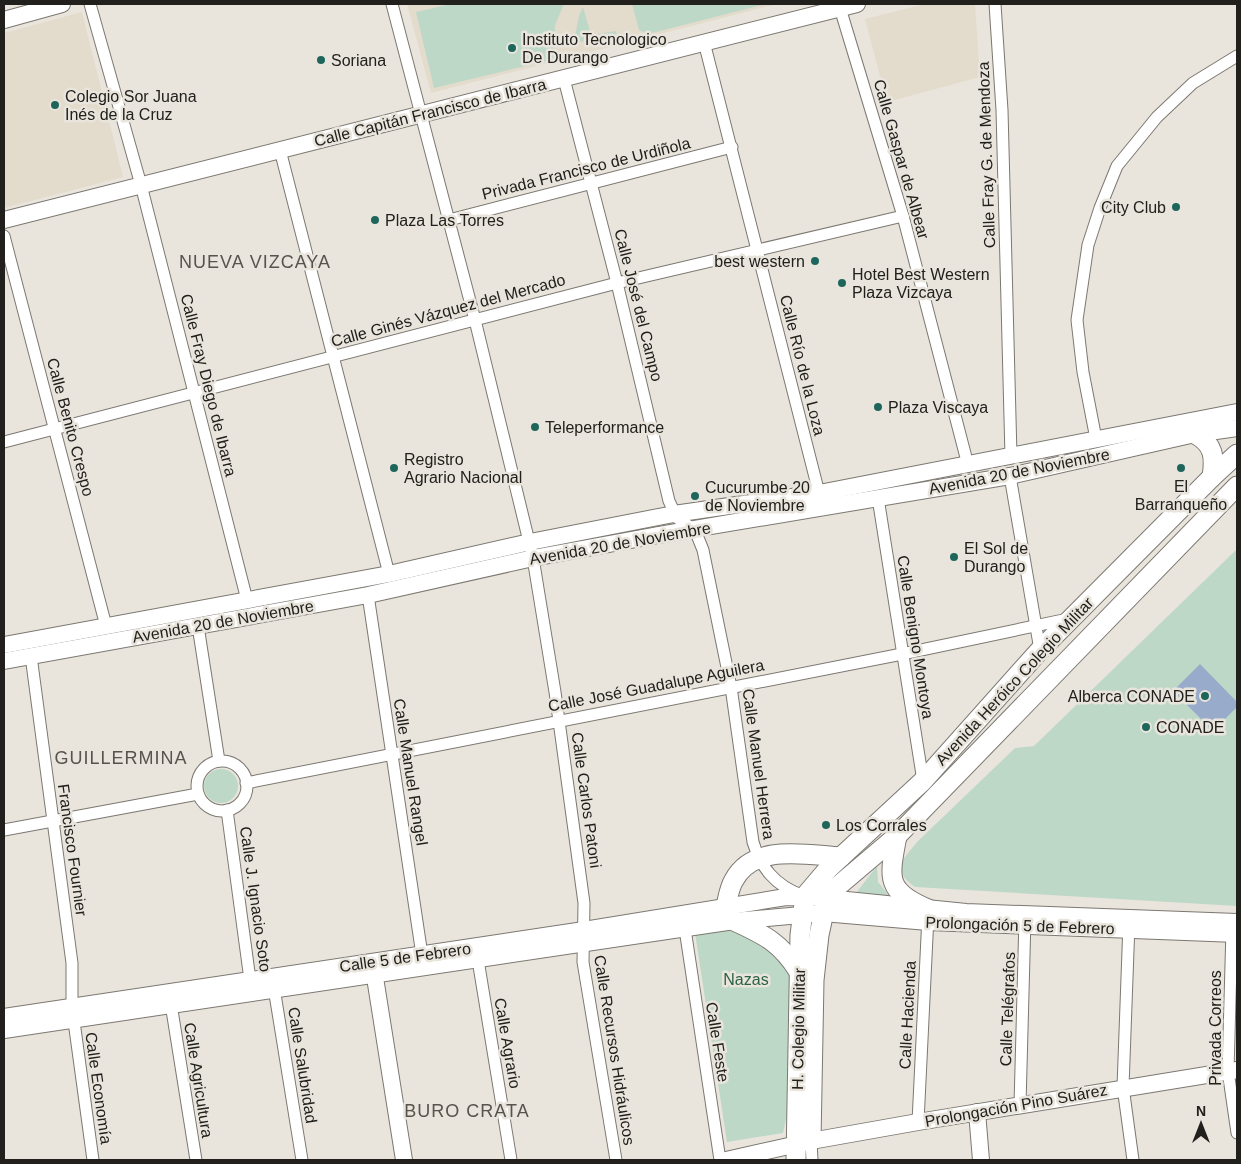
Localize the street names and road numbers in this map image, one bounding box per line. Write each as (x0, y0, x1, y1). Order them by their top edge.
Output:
street label: Calle Fray G. de Mendoza (975, 61, 998, 249)
street label: Calle Capitán Francisco de Ibarra (312, 75, 548, 150)
street label: Calle Gaspar de Albear (871, 77, 933, 242)
street label: Privada Francisco de Urdiñola (480, 134, 692, 203)
street label: Calle José del Campo (611, 227, 666, 383)
street label: Calle Ginés Vázquez del Mercado (329, 271, 567, 350)
street label: Calle Fray Diego de Ibarra (178, 292, 239, 478)
street label: Calle Río de la Loza (777, 293, 828, 437)
street label: Calle Benito Crespo (44, 356, 97, 498)
street label: Avenida 20 de Noviembre (927, 446, 1111, 497)
street label: Avenida 20 de Noviembre (528, 519, 712, 568)
street label: Calle Benigno Montoya (894, 554, 937, 720)
street label: Avenida Heróico Colegio Militar (932, 594, 1097, 769)
street label: Avenida 20 de Noviembre (131, 597, 315, 646)
street label: Calle José Guadalupe Aguilera (547, 656, 766, 715)
street label: Calle Manuel Herrera (740, 688, 778, 841)
street label: Calle Manuel Rangel (390, 697, 431, 847)
street label: Calle Carlos Patoni (569, 731, 604, 869)
street label: Francisco Fournier (55, 783, 90, 918)
street label: Calle J. Ignacio Soto (237, 825, 274, 973)
street label: Prolongación 5 de Febrero (925, 914, 1115, 937)
street label: Calle 5 de Febrero (338, 940, 472, 975)
street label: Calle Telégrafos (997, 952, 1018, 1066)
street label: Calle Recursos Hidráulicos (591, 954, 638, 1146)
street label: Calle Hacienda (896, 960, 919, 1070)
street label: H. Colegio Militar (789, 967, 808, 1090)
street label: Privada Correos (1207, 970, 1224, 1086)
street label: Calle Agrario (491, 997, 524, 1090)
street label: Calle Feste (703, 1001, 732, 1083)
street label: Calle Salubridad (285, 1006, 320, 1124)
street label: Calle Agricultura (181, 1021, 216, 1139)
street label: Calle Economía (82, 1031, 115, 1145)
street label: Prolongación Pino Suárez (924, 1081, 1109, 1130)

